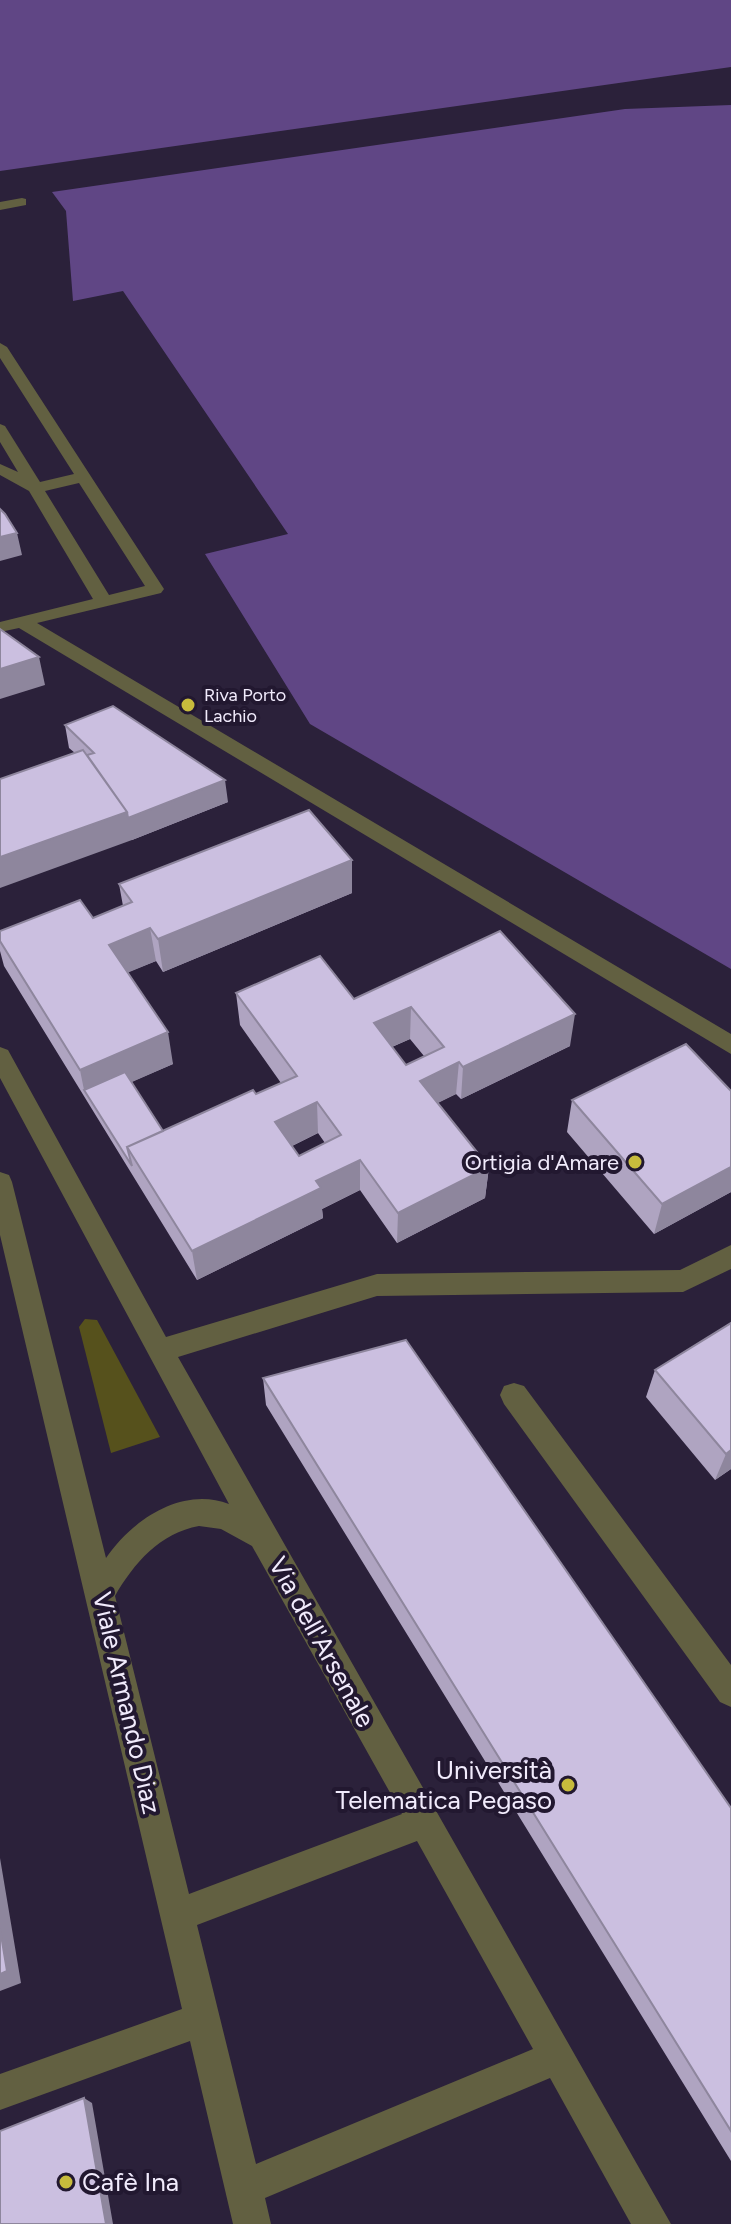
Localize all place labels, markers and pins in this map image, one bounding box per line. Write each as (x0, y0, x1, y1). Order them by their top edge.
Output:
place label: Riva Porto Lachio (204, 684, 286, 727)
marker: Riva Porto Lachio (179, 696, 197, 714)
place label: Ortigia d'Amare (465, 1149, 619, 1176)
marker: Ortigia d'Amare (626, 1153, 644, 1171)
place label: Università Telematica Pegaso (335, 1754, 552, 1816)
marker: Università Telematica Pegaso (559, 1776, 577, 1794)
place label: Cafè Ina (82, 2166, 179, 2198)
marker: Cafè Ina (57, 2173, 75, 2191)

